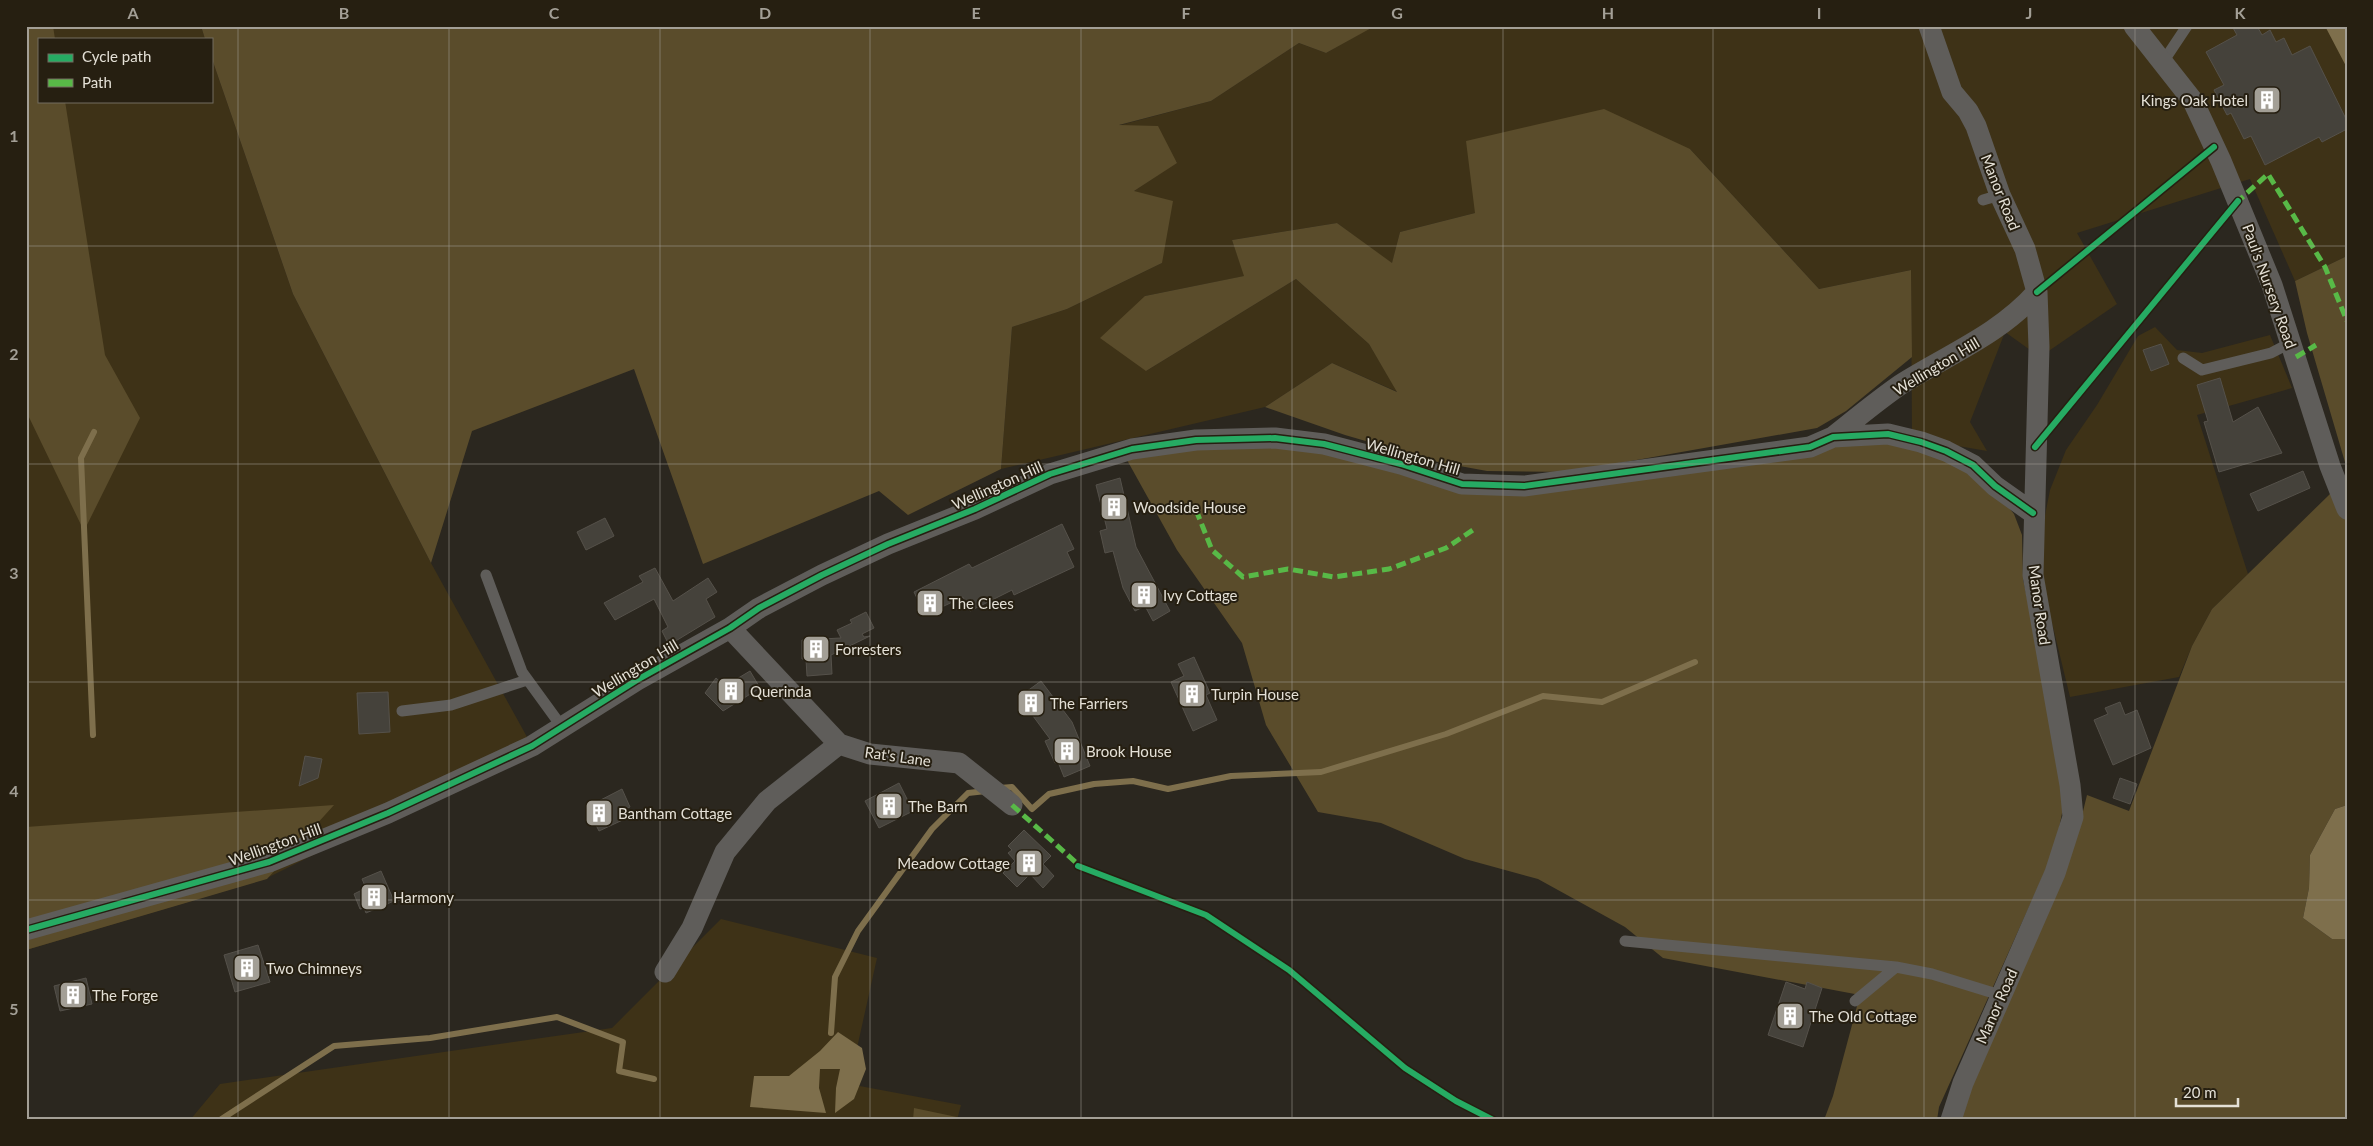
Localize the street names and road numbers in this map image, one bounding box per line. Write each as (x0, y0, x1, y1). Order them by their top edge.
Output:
street label: Manor Road (1978, 151, 2024, 233)
street label: Paul's Nursery Road (2239, 221, 2301, 351)
street label: Wellington Hill (1890, 333, 1982, 399)
street label: Wellington Hill (1364, 434, 1462, 478)
street label: Wellington Hill (949, 457, 1045, 513)
street label: Manor Road (2026, 564, 2054, 646)
street label: Wellington Hill (589, 635, 681, 701)
street label: Rat's Lane (864, 742, 932, 770)
street label: Wellington Hill (226, 819, 324, 869)
street label: Manor Road (1971, 966, 2021, 1046)

